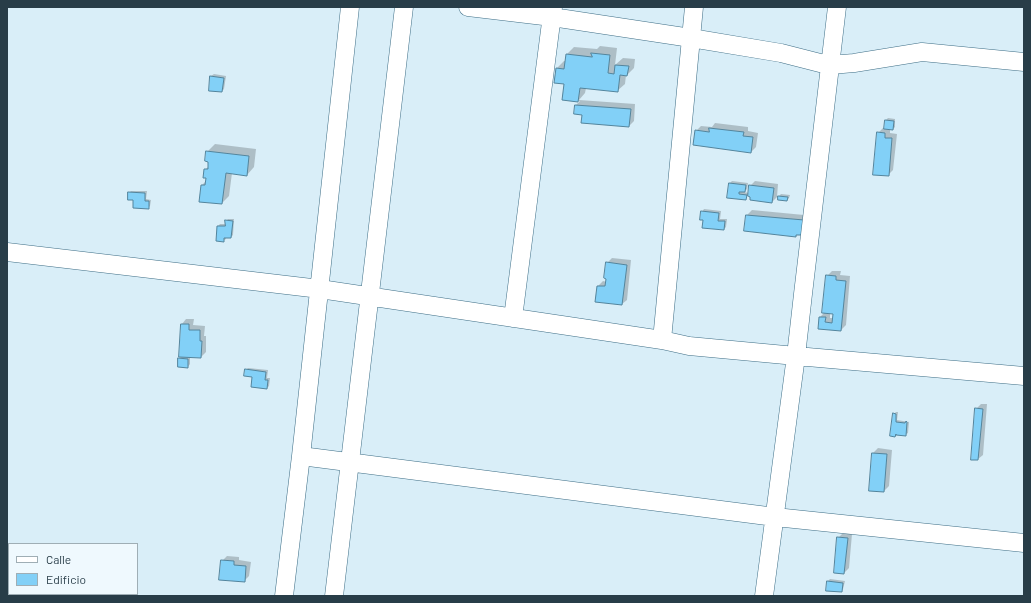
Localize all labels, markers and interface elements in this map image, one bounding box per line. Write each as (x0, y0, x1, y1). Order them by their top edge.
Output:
legend (8, 543, 138, 595)
text: Calle (46, 552, 71, 566)
text: Edificio (46, 572, 86, 586)

